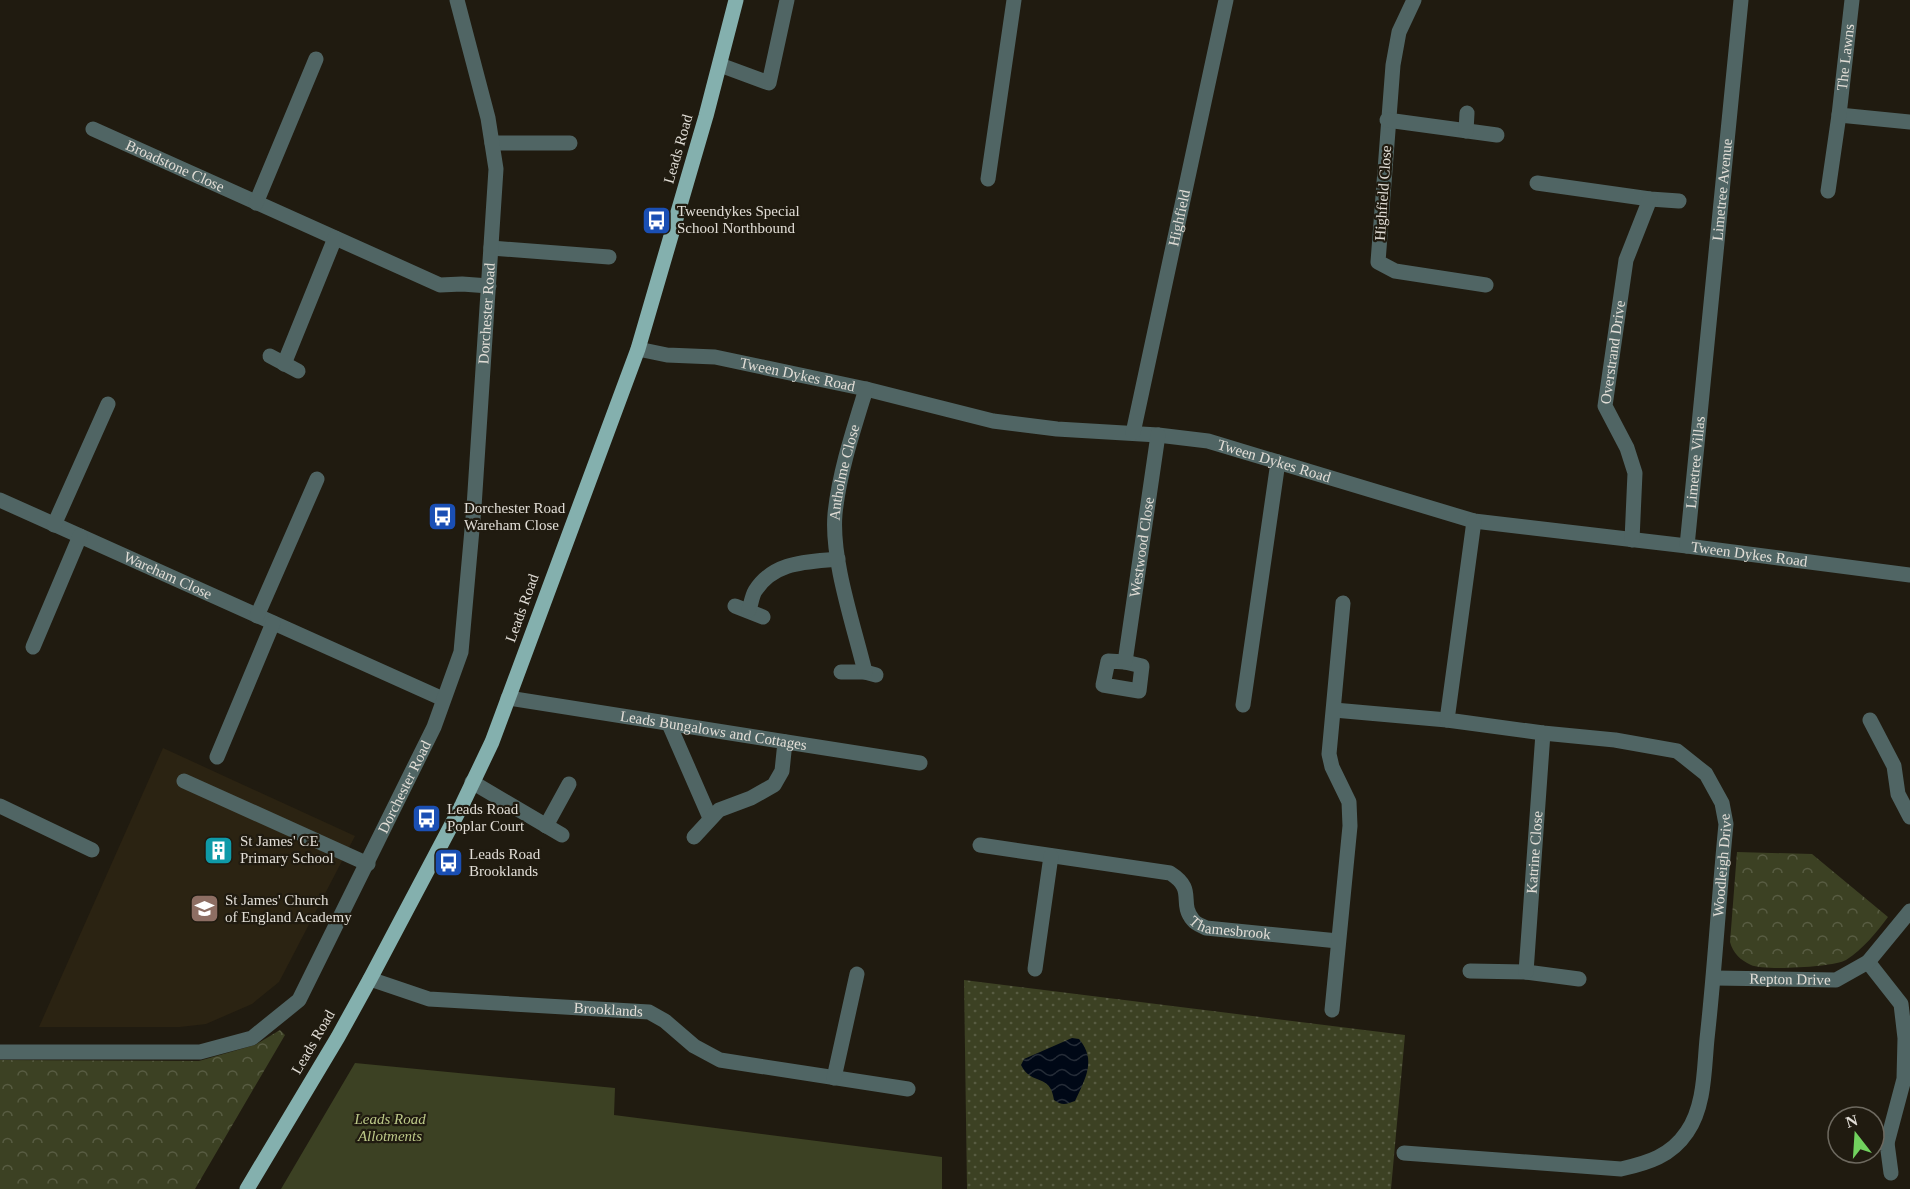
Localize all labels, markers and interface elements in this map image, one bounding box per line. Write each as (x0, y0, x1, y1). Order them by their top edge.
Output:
street label: The Lawns (1834, 23, 1857, 91)
street label: Leads Road (660, 112, 696, 185)
street label: Broadstone Close (123, 137, 227, 195)
street label: Limetree Avenue (1709, 138, 1735, 242)
street label: Highfield Close (1372, 145, 1394, 241)
street label: Highfield (1165, 188, 1193, 248)
place label: Tweendykes Special School Northbound (677, 203, 800, 236)
bus stop icon: Tweendykes Special School Northbound (640, 204, 672, 236)
street label: Dorchester Road (475, 262, 498, 365)
street label: Overstrand Drive (1597, 299, 1628, 405)
street label: Tween Dykes Road (738, 354, 857, 395)
street label: Limetree Villas (1683, 415, 1708, 509)
street label: Antholme Close (827, 422, 863, 521)
street label: Tween Dykes Road (1216, 436, 1333, 486)
street label: Westwood Close (1127, 496, 1157, 598)
place label: Dorchester Road Wareham Close (464, 500, 566, 533)
bus stop icon: Dorchester Road Wareham Close (427, 501, 459, 533)
street label: Tween Dykes Road (1690, 539, 1809, 570)
street label: Wareham Close (121, 549, 215, 602)
street label: Leads Road (502, 571, 542, 644)
street label: Leads Bungalows and Cottages (619, 708, 808, 753)
street label: Dorchester Road (375, 738, 434, 836)
place label: Leads Road Poplar Court (447, 801, 525, 834)
bus stop icon: Leads Road Poplar Court (410, 802, 442, 834)
street label: Katrine Close (1524, 810, 1545, 894)
street label: Woodleigh Drive (1710, 812, 1734, 917)
place label: St James' CE Primary School (240, 833, 334, 866)
building icon: St James' CE Primary School (203, 834, 235, 866)
place label: Leads Road Brooklands (469, 846, 541, 879)
bus stop icon: Leads Road Brooklands (432, 847, 464, 879)
place label: St James' Church of England Academy (225, 892, 352, 925)
school or university icon: St James' Church of England Academy (188, 893, 220, 925)
street label: Thamesbrook (1186, 913, 1272, 942)
street label: Repton Drive (1749, 971, 1831, 988)
street label: Brooklands (573, 1000, 644, 1020)
street label: Leads Road (288, 1007, 338, 1077)
north arrow (1826, 1105, 1886, 1165)
park label: Leads Road Allotments (353, 1111, 426, 1144)
text: N (1844, 1111, 1860, 1131)

